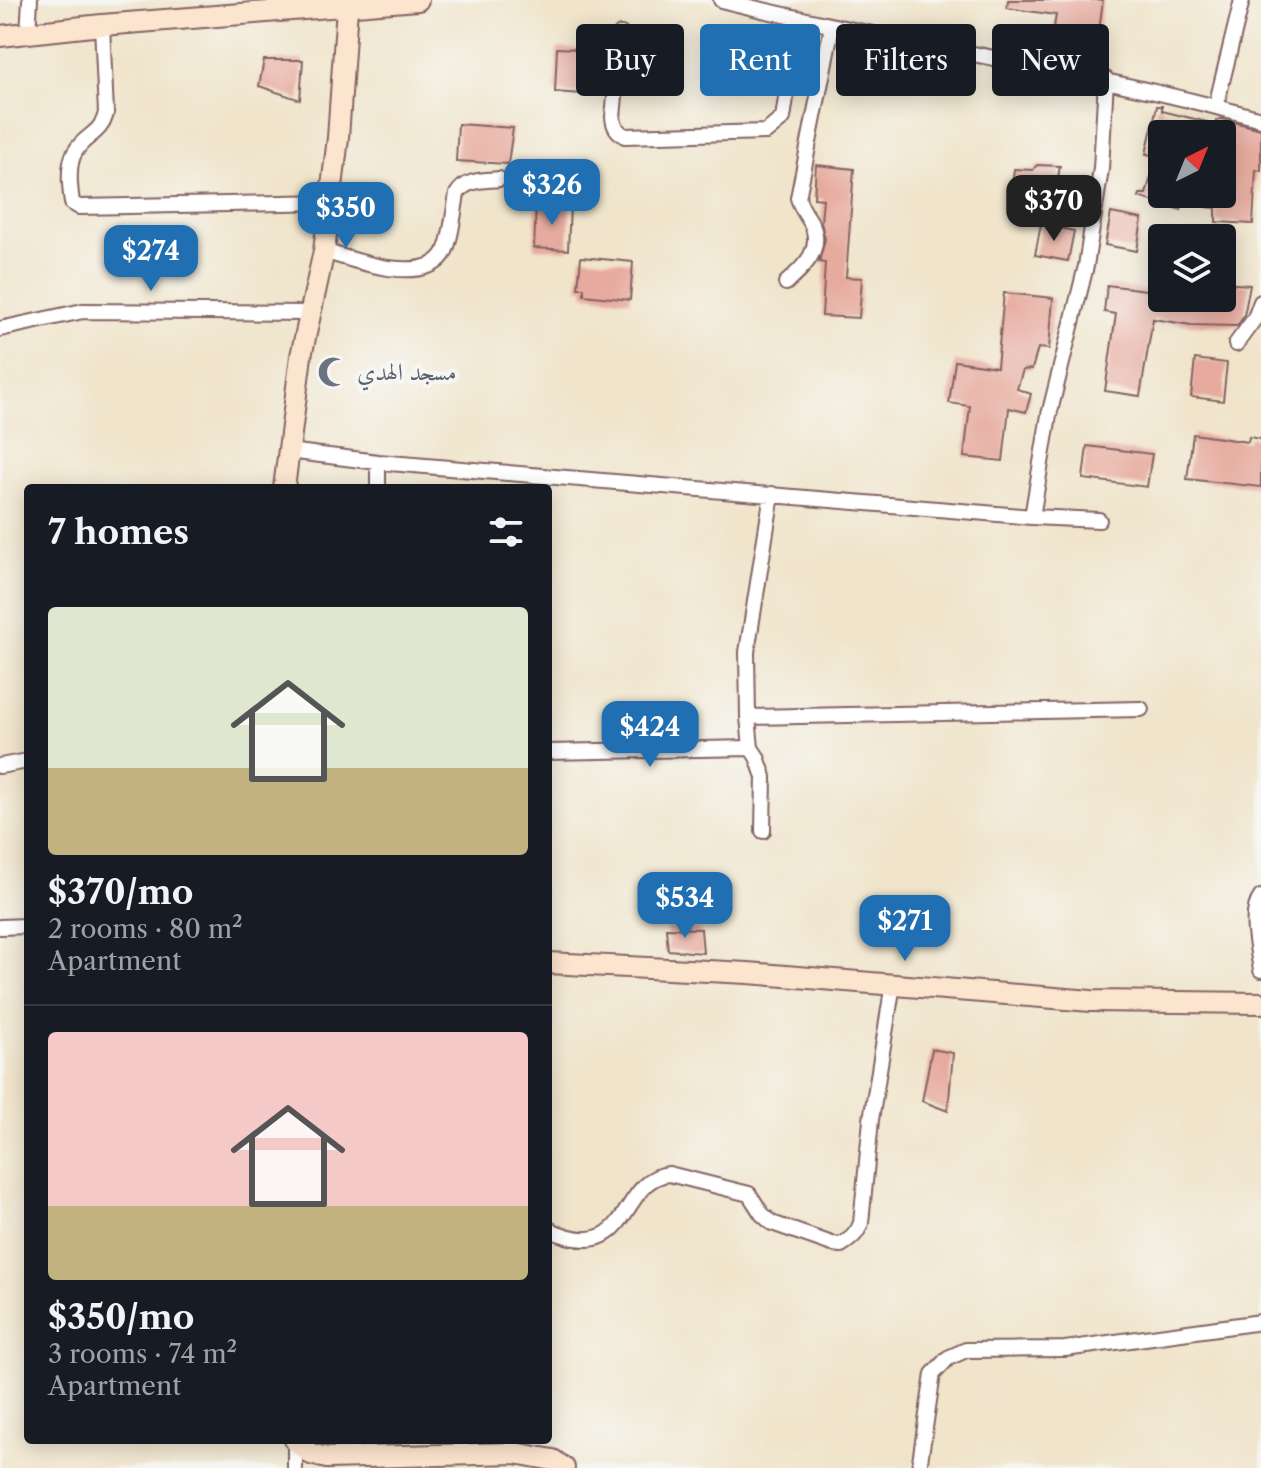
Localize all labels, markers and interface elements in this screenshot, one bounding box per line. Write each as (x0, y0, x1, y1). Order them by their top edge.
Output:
chip: Buy (576, 24, 684, 96)
chip: Rent (700, 24, 820, 96)
chip: Filters (836, 24, 976, 96)
chip: New (992, 24, 1109, 96)
north arrow (1148, 120, 1236, 208)
map controls (1148, 120, 1236, 312)
pin: $326 (505, 159, 599, 227)
text: $326 (522, 169, 582, 201)
pin: $370 (1007, 175, 1101, 243)
pin: $350 (299, 182, 393, 250)
text: $370 (1024, 185, 1084, 217)
text: $350 (316, 192, 376, 224)
button: layers (1148, 224, 1236, 312)
pin: $274 (104, 225, 198, 293)
text: $274 (122, 235, 180, 267)
mosque icon: مسجد الهدي (316, 355, 350, 389)
place label: مسجد الهدي (357, 357, 457, 391)
icon: filters (484, 510, 528, 554)
text: 7 homes (48, 511, 189, 553)
icon: home (216, 659, 360, 803)
pin: $424 (603, 701, 697, 769)
text: $424 (620, 711, 680, 743)
text: $370/mo (48, 871, 193, 913)
pin: $534 (638, 872, 732, 940)
text: $534 (656, 882, 714, 914)
pin: $271 (858, 895, 952, 963)
text: $271 (877, 905, 933, 937)
text: 2 rooms · 80 m² (48, 913, 243, 945)
text: Apartment (48, 945, 181, 977)
icon: home (216, 1084, 360, 1228)
text: $350/mo (48, 1296, 194, 1338)
text: 3 rooms · 74 m² (48, 1338, 237, 1370)
text: Apartment (48, 1370, 181, 1402)

